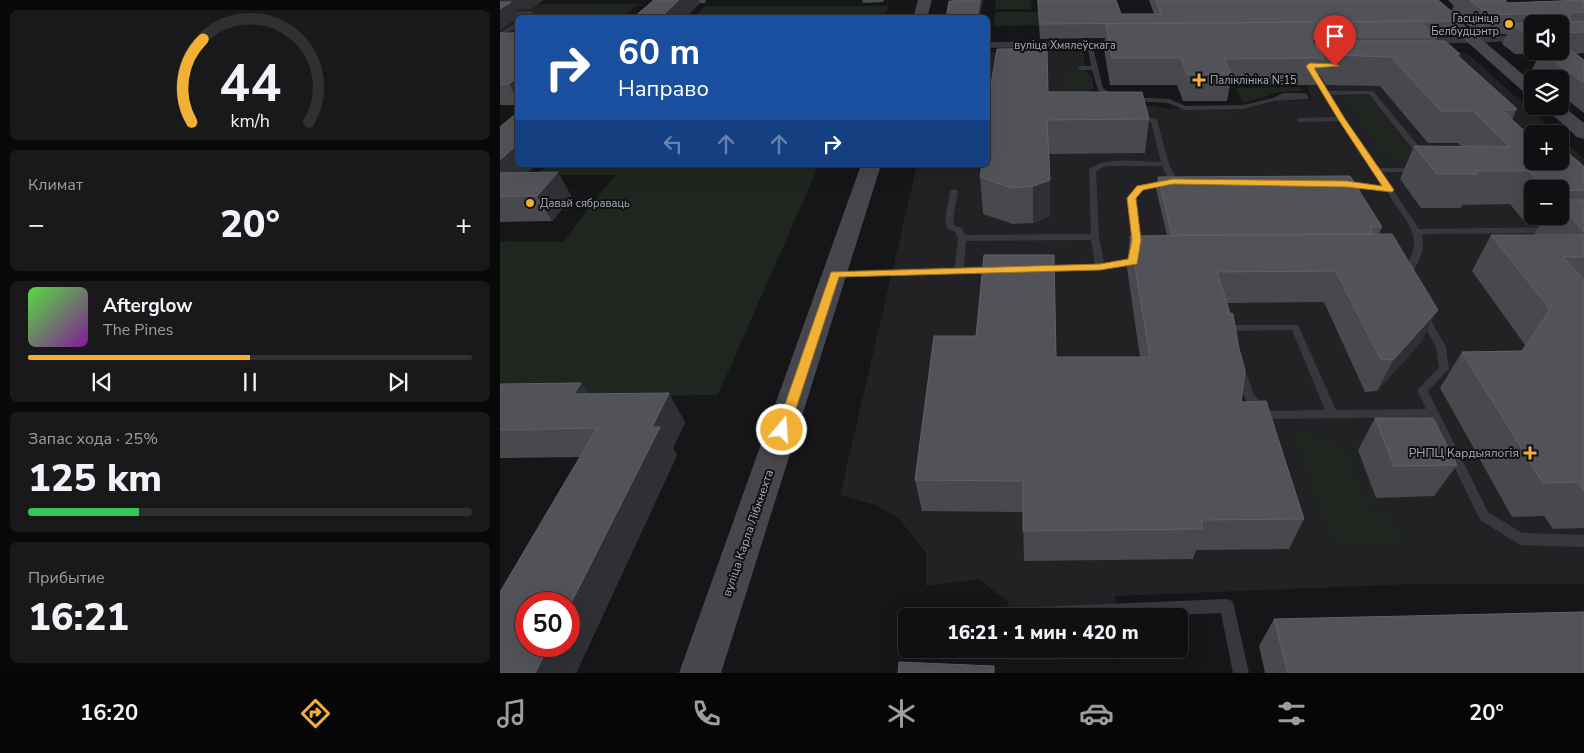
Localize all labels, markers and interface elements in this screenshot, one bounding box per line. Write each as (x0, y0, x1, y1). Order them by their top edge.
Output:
place label: Гасцініца Белбудцэнтр (1431, 11, 1499, 39)
pin (1314, 15, 1356, 66)
map controls (1524, 15, 1569, 225)
button: sound (1524, 15, 1569, 60)
marker: Гасцініца Белбудцэнтр (1503, 18, 1515, 30)
icon: arrive (1321, 22, 1349, 50)
text: 60 m (618, 29, 700, 76)
icon: right (535, 35, 600, 100)
street label: вуліца Хмялеўскага (1014, 38, 1116, 53)
text: 44 (219, 48, 281, 119)
button: layers (1524, 70, 1569, 115)
marker: Паліклініка №15 (1192, 73, 1206, 87)
place label: Паліклініка №15 (1210, 73, 1297, 88)
text: Направо (618, 74, 709, 104)
text: km/h (230, 109, 270, 133)
button: + (1524, 125, 1569, 170)
icon: left (659, 130, 687, 158)
icon: ahead (712, 130, 740, 158)
icon: ahead (765, 130, 793, 158)
icon: right (818, 130, 846, 158)
text: Климат (28, 174, 83, 196)
button: − (1524, 180, 1569, 225)
place label: Давай сябраваць (540, 196, 630, 211)
marker: Давай сябраваць (524, 197, 536, 209)
text: 20° (220, 199, 280, 250)
text: − (28, 206, 45, 244)
text: + (455, 206, 472, 244)
text: Afterglow (103, 293, 193, 319)
text: The Pines (103, 319, 173, 341)
icon: previous (88, 368, 116, 396)
icon: pause (236, 368, 264, 396)
icon: next (384, 368, 412, 396)
position arrow (755, 403, 807, 455)
text: Запас хода · 25% (28, 428, 158, 450)
place label: РНПЦ Кардыялогія (1409, 445, 1519, 461)
marker: РНПЦ Кардыялогія (1523, 446, 1537, 460)
text: 125 km (28, 453, 162, 504)
street label: вуліца Карла Лібкнехта (719, 467, 777, 599)
text: Прибытие (28, 567, 105, 589)
text: 16:21 (28, 592, 129, 643)
speed limit sign: 50 (515, 592, 580, 657)
text: 16:21 · 1 мин · 420 m (947, 620, 1139, 646)
icon: directions (298, 696, 333, 731)
icon: music (494, 696, 529, 731)
icon: phone (689, 696, 724, 731)
icon: climate (884, 696, 919, 731)
icon: car (1079, 696, 1114, 731)
icon: filters (1274, 696, 1309, 731)
text: 16:20 (80, 698, 138, 728)
text: 20° (1469, 698, 1504, 728)

